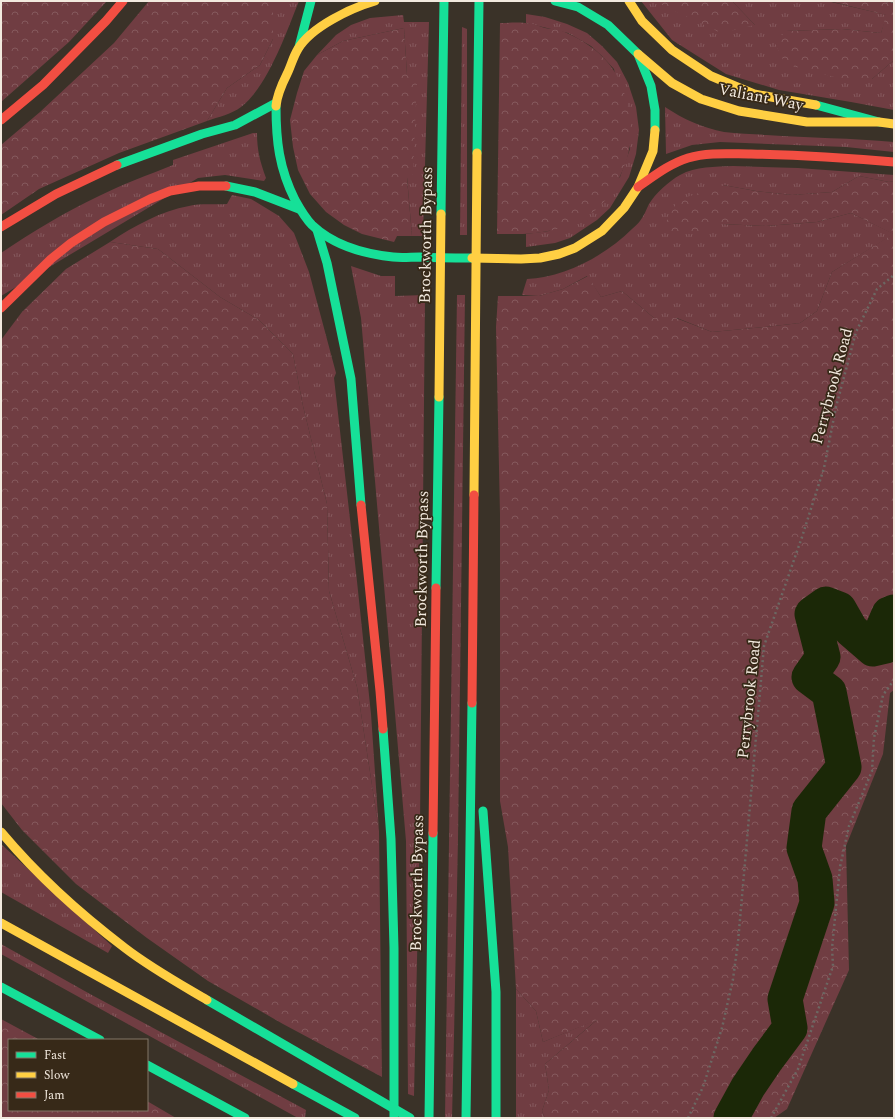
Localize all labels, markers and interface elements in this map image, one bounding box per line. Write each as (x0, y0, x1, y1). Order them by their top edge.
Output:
street label: Valiant Way (716, 77, 807, 117)
street label: Brockworth Bypass (413, 166, 439, 304)
street label: Perrybrook Road (805, 325, 859, 447)
street label: Brockworth Bypass (409, 490, 435, 628)
street label: Perrybrook Road (731, 638, 767, 760)
street label: Brockworth Bypass (404, 814, 430, 952)
legend (8, 1039, 148, 1111)
text: Fast (44, 1046, 66, 1065)
text: Slow (44, 1066, 70, 1085)
text: Jam (44, 1086, 65, 1105)

